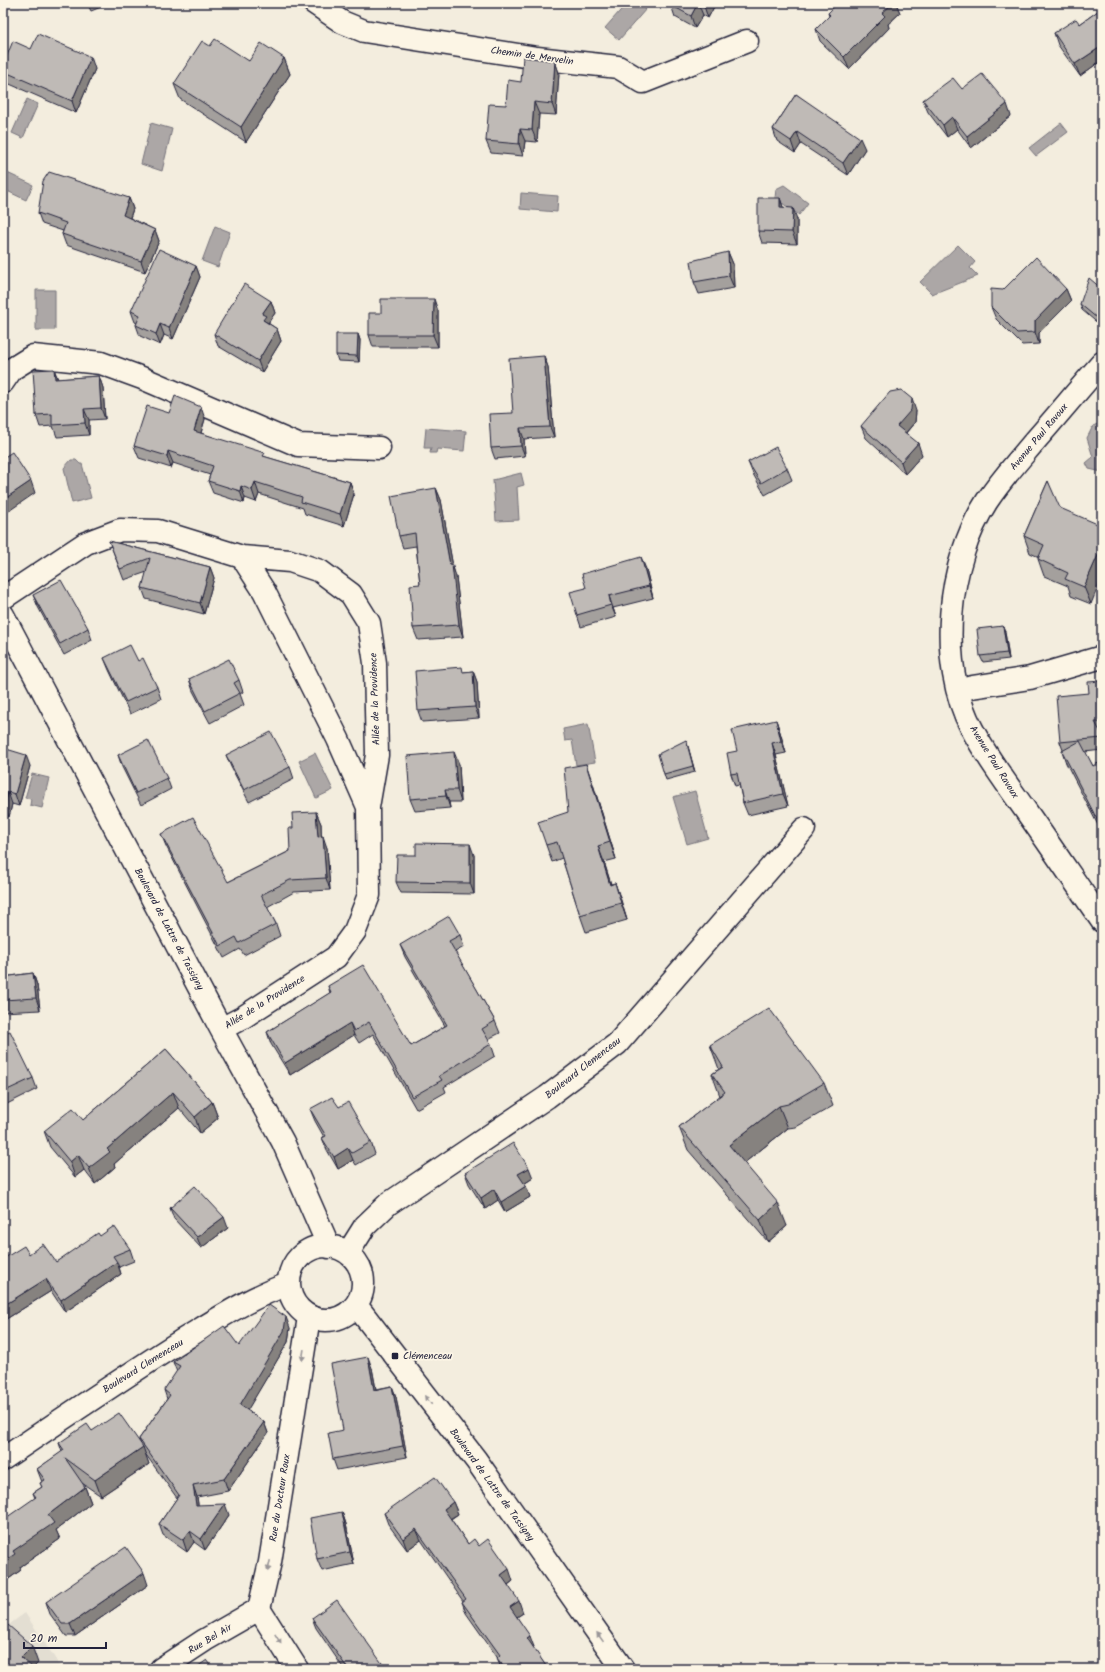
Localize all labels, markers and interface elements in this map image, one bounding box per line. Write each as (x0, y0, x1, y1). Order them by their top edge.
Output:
street label: Chemin de Mervelin (489, 42, 575, 70)
street label: Avenue Paul Ravoux (1006, 399, 1072, 474)
street label: Allée de la Providence (365, 652, 385, 745)
street label: Avenue Paul Ravoux (965, 722, 1023, 802)
street label: Boulevard de Lattre de Tassigny (130, 865, 208, 993)
street label: Allée de la Providence (222, 971, 309, 1033)
street label: Boulevard Clemenceau (541, 1033, 625, 1103)
street label: Boulevard Clemenceau (99, 1334, 187, 1397)
place label: Clémenceau (403, 1348, 452, 1364)
one-way arrow (300, 1349, 306, 1361)
marker: Clémenceau (390, 1351, 400, 1361)
one-way arrow (424, 1394, 433, 1405)
street label: Boulevard de Lattre de Tassigny (445, 1425, 539, 1545)
street label: Rue du Docteur Roux (265, 1452, 295, 1543)
one-way arrow (266, 1560, 272, 1573)
street label: Rue Bel Air (185, 1619, 235, 1658)
scale bar (24, 1624, 106, 1650)
text: 20 m (30, 1629, 58, 1648)
one-way arrow (596, 1632, 604, 1642)
one-way arrow (275, 1633, 282, 1645)

